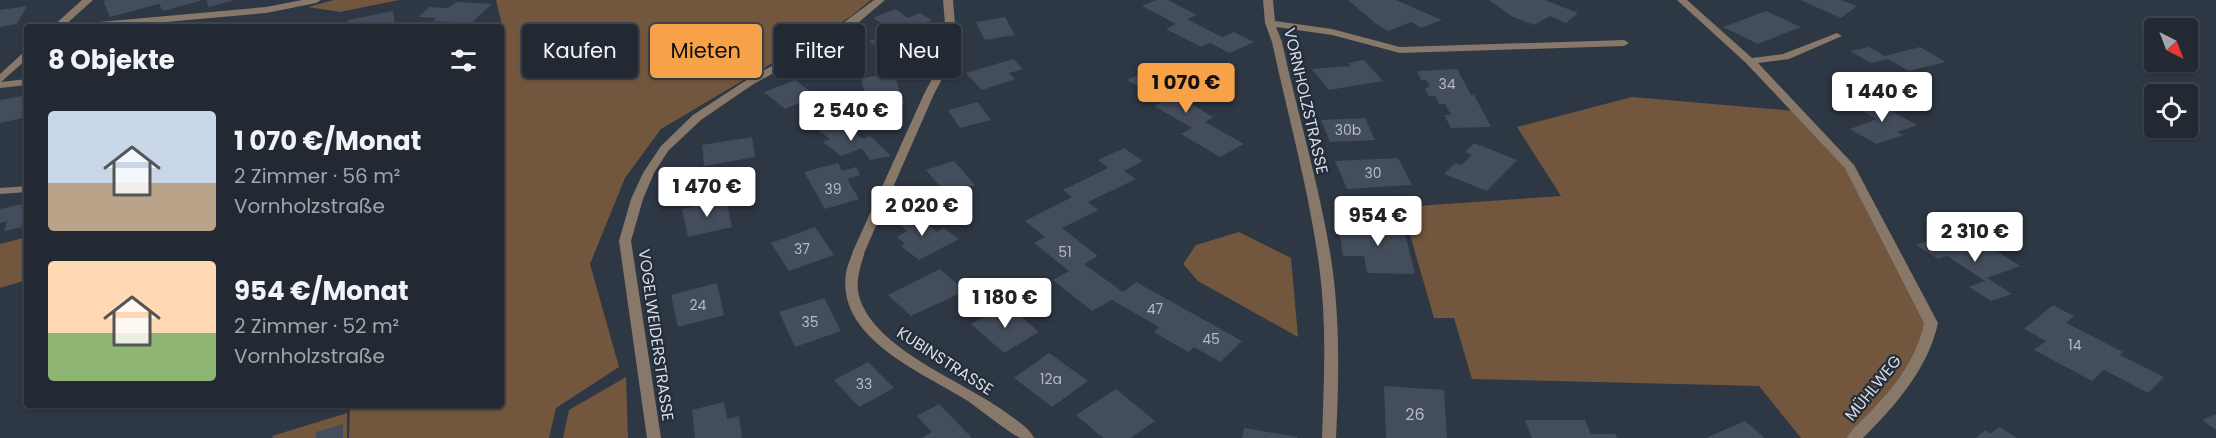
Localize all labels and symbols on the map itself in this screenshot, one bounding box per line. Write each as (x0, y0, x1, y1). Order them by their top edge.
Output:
north arrow (2144, 18, 2198, 72)
street label: VORNHOLZSTRASSE (1278, 26, 1334, 176)
pin: 1 070 € (1131, 63, 1241, 114)
pin: 1 440 € (1827, 72, 1937, 123)
house number: 34 (1438, 74, 1456, 94)
pin: 2 540 € (796, 91, 906, 142)
house number: 30b (1335, 120, 1361, 140)
house number: 30 (1364, 163, 1382, 183)
pin: 1 470 € (652, 167, 762, 218)
house number: 39 (824, 179, 842, 199)
pin: 2 020 € (867, 186, 977, 237)
pin: 954 € (1336, 196, 1420, 247)
pin: 2 310 € (1920, 212, 2030, 263)
house number: 37 (794, 239, 810, 259)
house number: 51 (1058, 242, 1072, 262)
street label: VOGELWEIDERSTRASSE (633, 247, 679, 423)
pin: 1 180 € (950, 278, 1060, 329)
house number: 24 (690, 295, 707, 315)
house number: 47 (1147, 299, 1164, 319)
house number: 35 (801, 312, 819, 332)
street label: KUBINSTRASSE (892, 321, 998, 401)
house number: 45 (1202, 329, 1220, 349)
house number: 14 (2068, 335, 2082, 355)
street label: MÜHLWEG (1839, 350, 1907, 426)
house number: 12a (1040, 369, 1062, 389)
house number: 33 (856, 374, 872, 394)
house number: 26 (1405, 403, 1425, 426)

